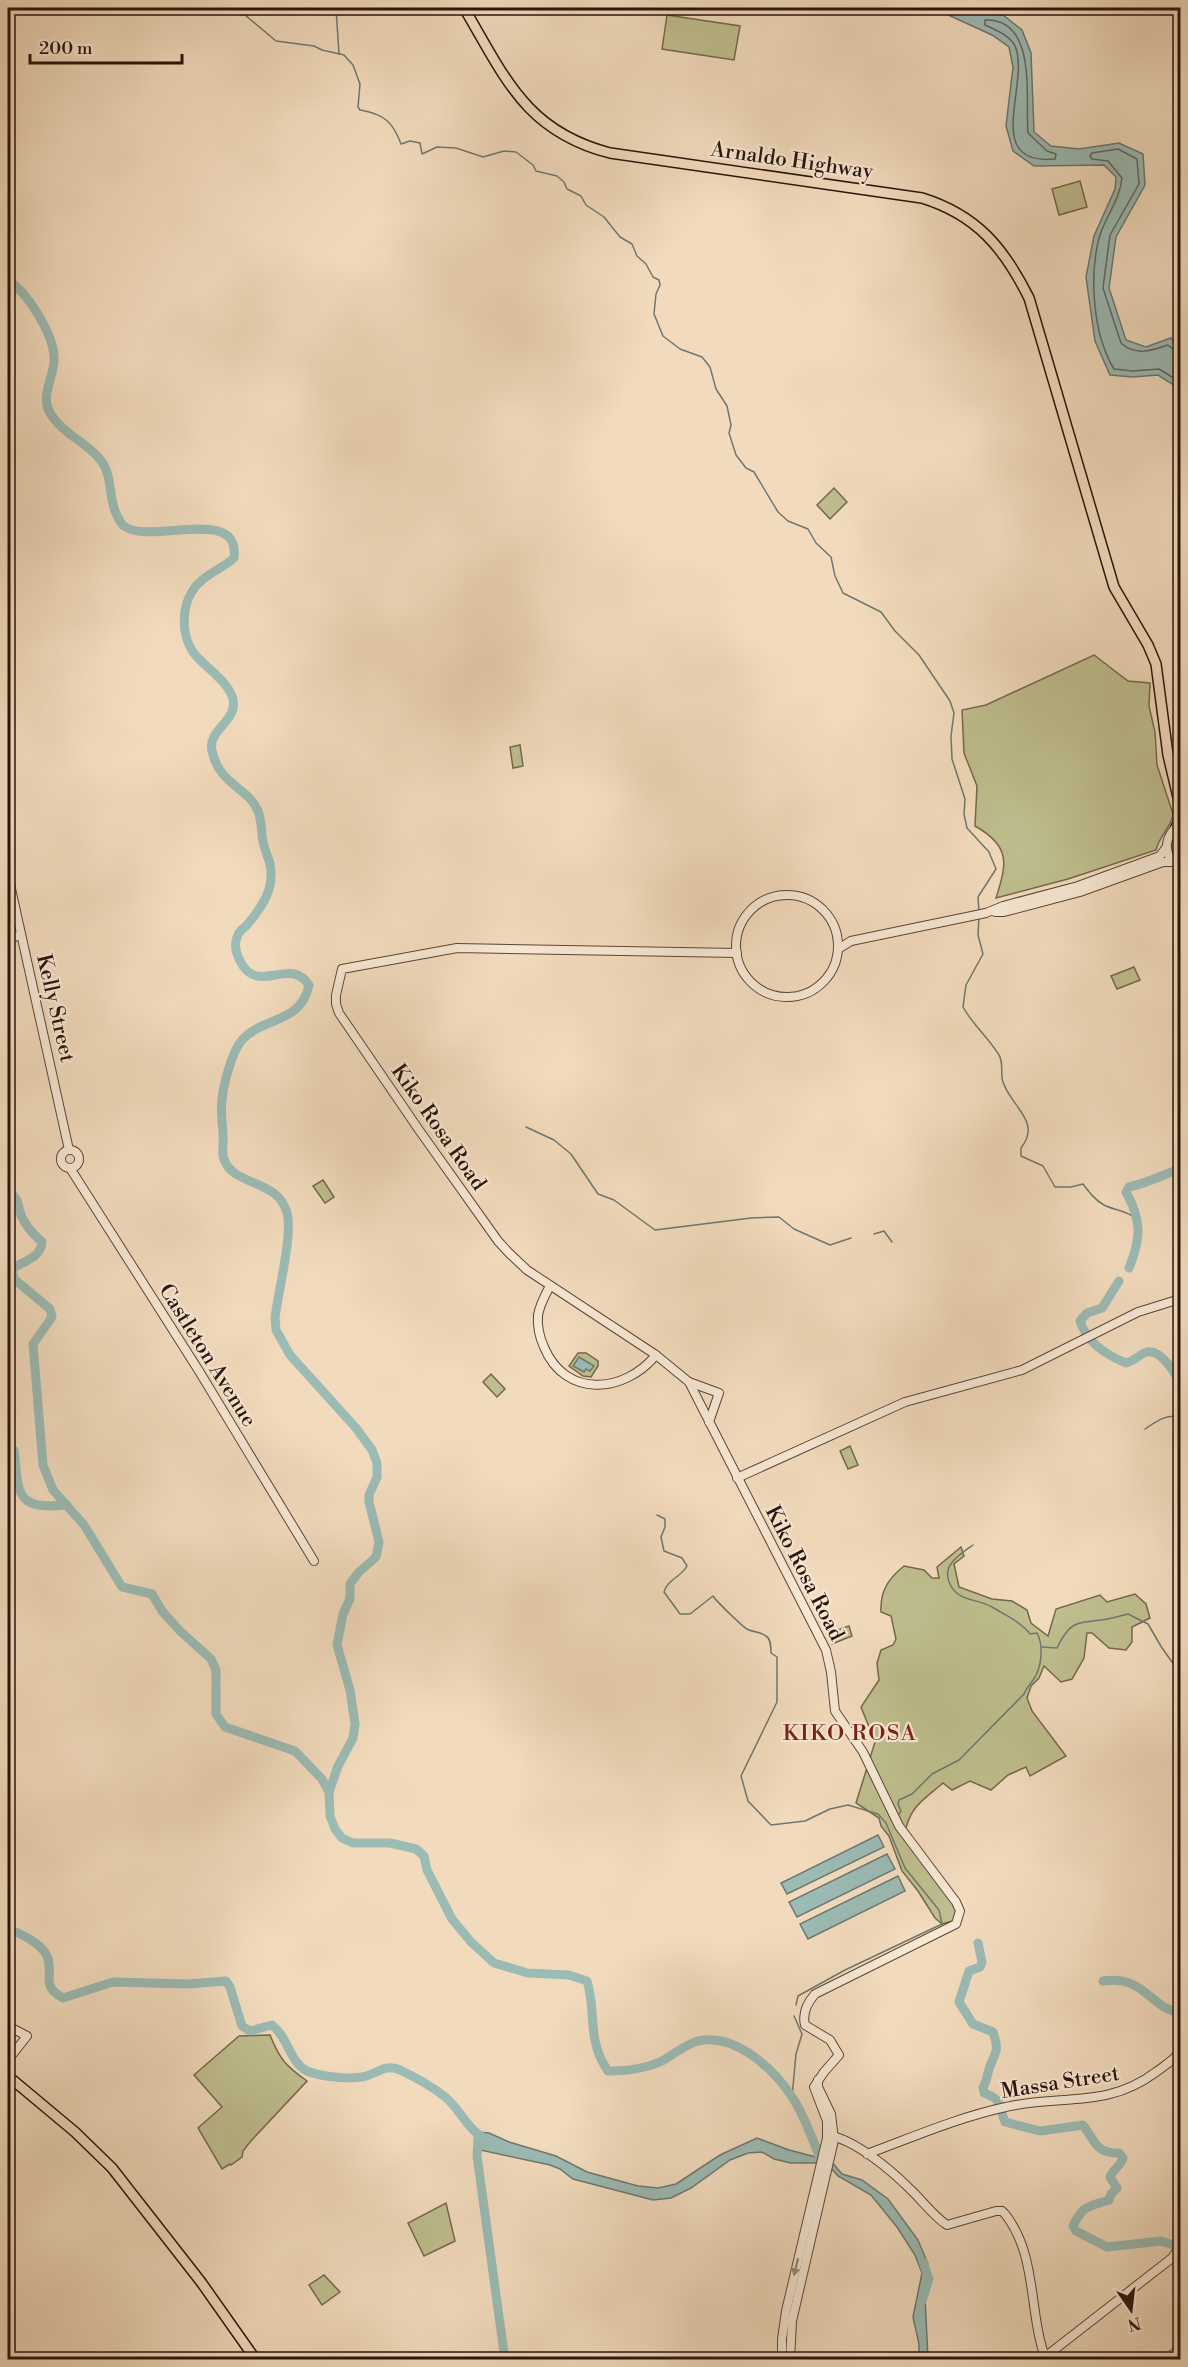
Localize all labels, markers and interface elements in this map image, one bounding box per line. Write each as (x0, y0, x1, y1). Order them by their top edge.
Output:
scale bar (30, 27, 182, 65)
text: 200 m (39, 37, 93, 60)
street label: Arnaldo Highway (708, 137, 875, 185)
street label: Kelly Street (30, 952, 80, 1065)
street label: Kiko Rosa Road (385, 1059, 491, 1196)
street label: Castleton Avenue (153, 1279, 262, 1432)
street label: Kiko Rosa Road (759, 1502, 849, 1645)
district label: KIKO ROSA (783, 1720, 917, 1747)
street label: Massa Street (999, 2061, 1122, 2105)
one-way arrow (791, 2258, 801, 2276)
north arrow (1101, 2280, 1161, 2340)
text: N (1125, 2312, 1143, 2335)

